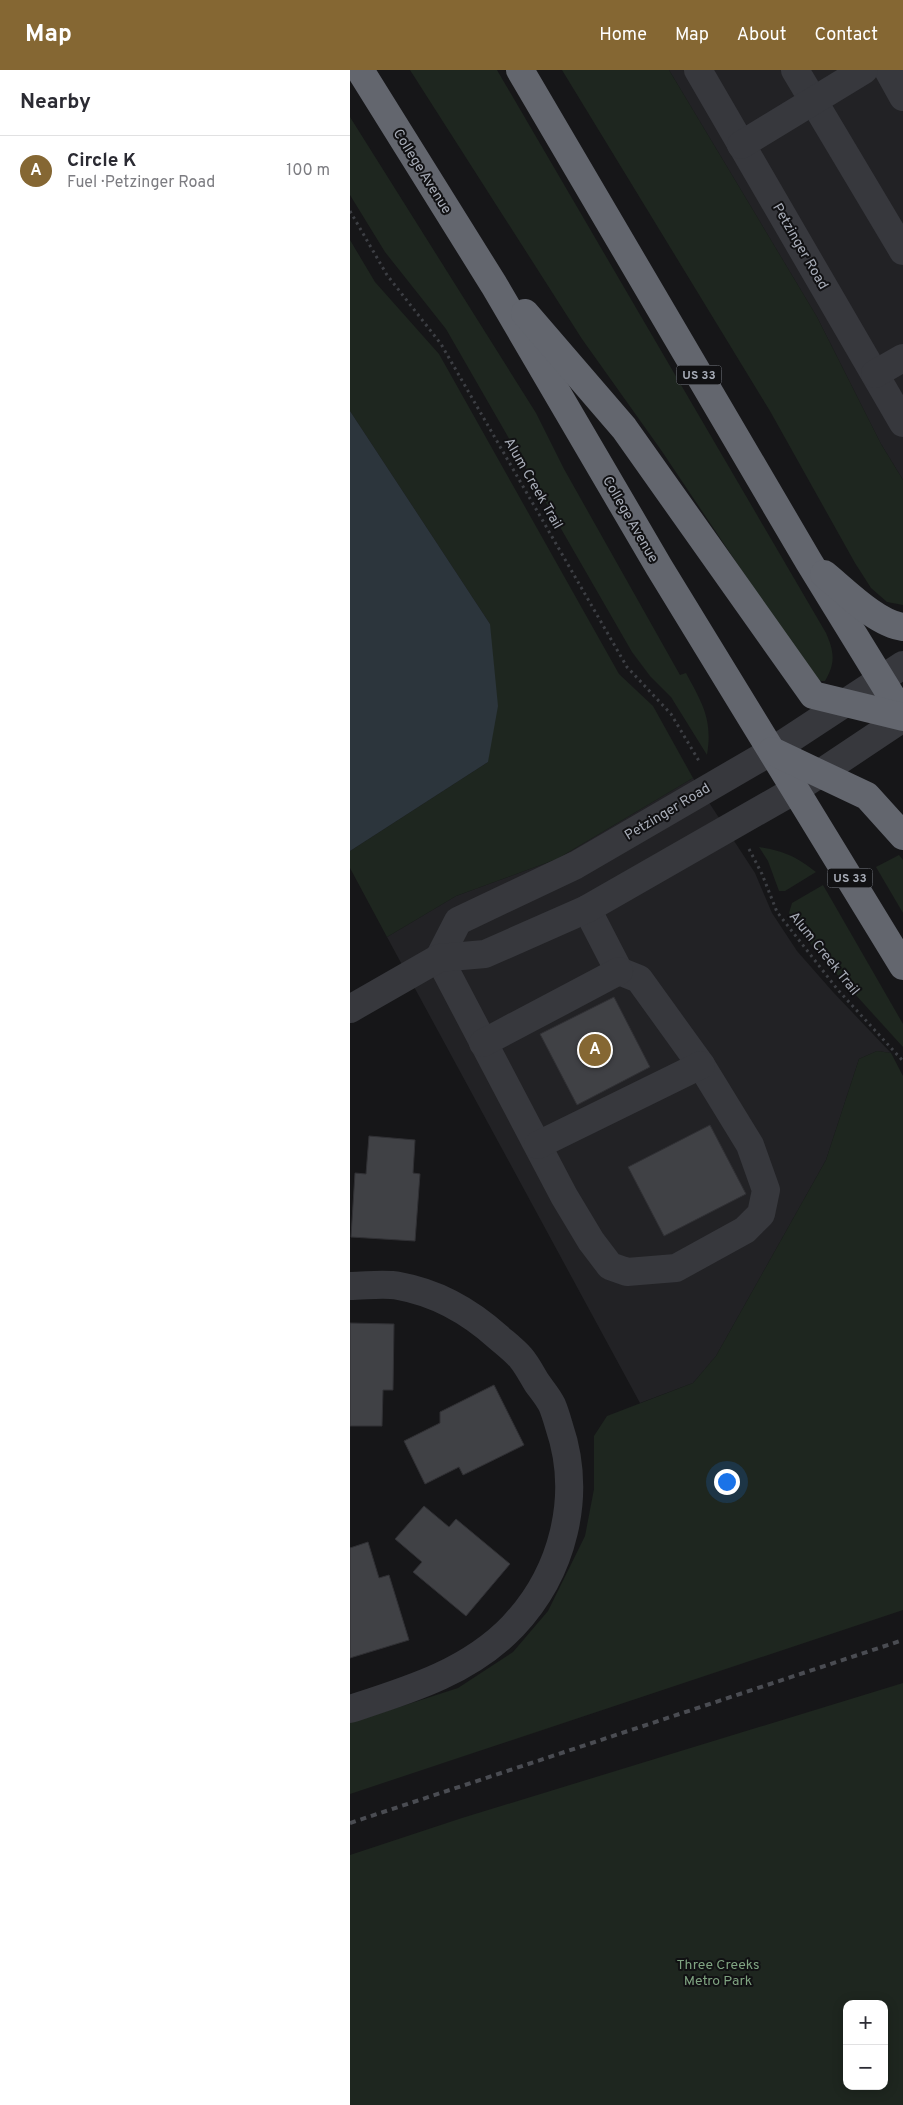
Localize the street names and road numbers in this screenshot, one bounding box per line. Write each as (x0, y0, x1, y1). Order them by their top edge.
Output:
street label: College Avenue (389, 126, 455, 217)
street label: Petzinger Road (768, 201, 831, 293)
road number: US 33 (676, 366, 722, 384)
street label: Alum Creek Trail (500, 435, 566, 532)
street label: College Avenue (598, 474, 661, 566)
street label: Petzinger Road (622, 780, 714, 844)
road number: US 33 (828, 868, 872, 888)
street label: Alum Creek Trail (785, 909, 863, 999)

